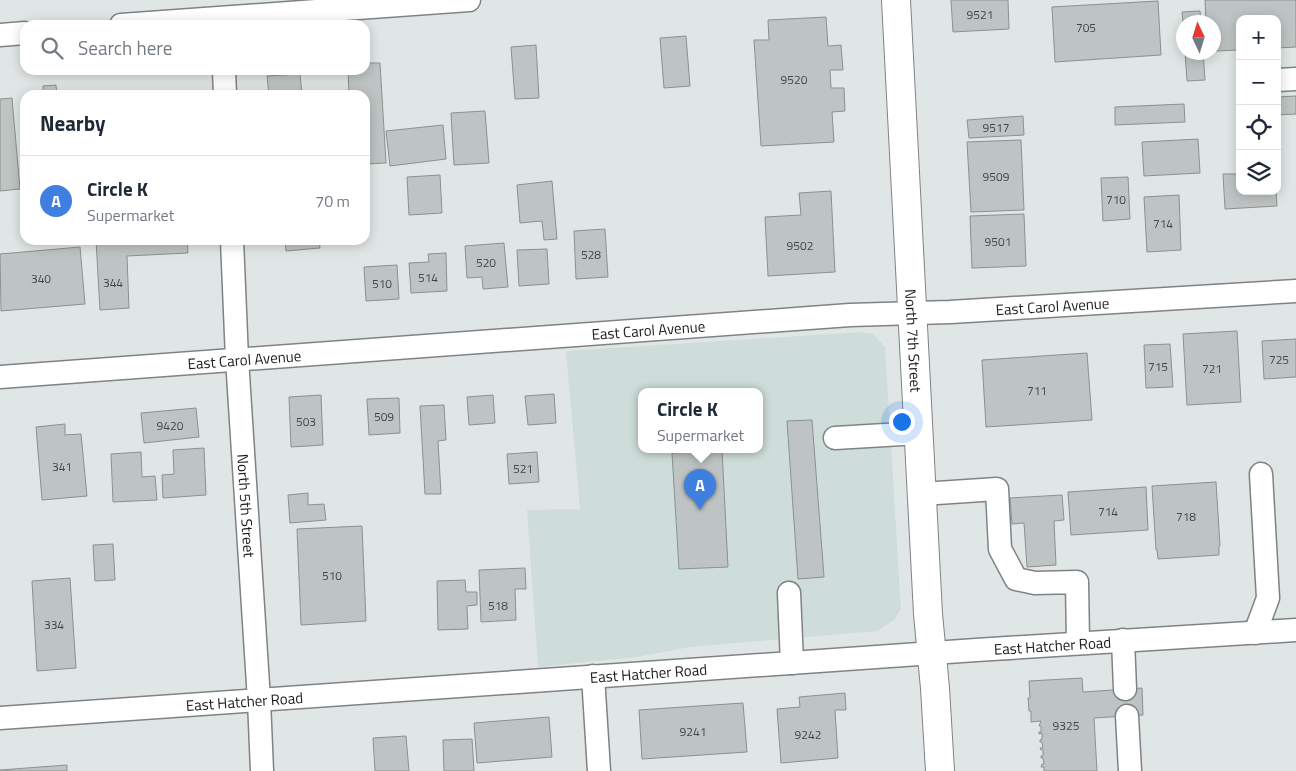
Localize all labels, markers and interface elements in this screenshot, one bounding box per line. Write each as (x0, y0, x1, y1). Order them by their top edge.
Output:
house number: 9521 (967, 5, 993, 24)
north arrow (1176, 15, 1221, 60)
map controls (1236, 15, 1281, 195)
button: + (1236, 15, 1281, 60)
house number: 705 (1076, 18, 1096, 37)
search box (20, 20, 370, 75)
text: Search here (78, 33, 172, 62)
icon: search (38, 34, 66, 62)
button: − (1236, 60, 1281, 105)
house number: 9520 (781, 70, 808, 89)
button: locate (1236, 105, 1281, 150)
text: Nearby (40, 107, 105, 139)
house number: 9517 (983, 118, 1009, 137)
button: layers (1236, 150, 1281, 195)
house number: 9509 (983, 167, 1010, 186)
text: Circle K (87, 174, 148, 203)
text: A (51, 189, 61, 213)
text: 70 m (315, 189, 350, 213)
house number: 710 (1106, 190, 1126, 209)
text: Supermarket (87, 203, 174, 227)
house number: 714 (1153, 214, 1173, 233)
house number: 9501 (985, 232, 1011, 251)
house number: 9502 (787, 236, 813, 255)
house number: 528 (581, 245, 601, 264)
house number: 520 (476, 253, 496, 272)
house number: 514 (418, 268, 438, 287)
house number: 340 (31, 269, 51, 288)
house number: 344 (103, 273, 123, 292)
house number: 510 (372, 274, 392, 293)
street label: North 7th Street (900, 288, 928, 394)
street label: East Carol Avenue (995, 291, 1110, 321)
street label: East Carol Avenue (591, 314, 706, 345)
street label: East Carol Avenue (187, 344, 302, 375)
house number: 725 (1269, 350, 1289, 369)
house number: 715 (1148, 357, 1168, 376)
house number: 721 (1202, 359, 1222, 378)
house number: 711 (1027, 381, 1047, 400)
popup (638, 388, 763, 453)
text: Circle K (657, 394, 718, 423)
house number: 509 (374, 407, 394, 426)
your location (889, 409, 915, 435)
house number: 503 (296, 412, 316, 431)
house number: 9420 (157, 416, 184, 435)
text: Supermarket (657, 423, 744, 447)
street label: North 5th Street (232, 453, 261, 559)
house number: 341 (52, 457, 72, 476)
house number: 521 (513, 459, 533, 478)
pin: A (684, 469, 716, 510)
house number: 714 (1098, 502, 1118, 521)
house number: 718 (1176, 507, 1196, 526)
house number: 510 (322, 566, 342, 585)
house number: 518 (488, 596, 508, 615)
house number: 334 (44, 615, 64, 634)
street label: East Hatcher Road (993, 630, 1112, 660)
street label: East Hatcher Road (589, 657, 708, 688)
street label: East Hatcher Road (185, 685, 304, 717)
house number: 9325 (1053, 716, 1080, 735)
house number: 9241 (680, 722, 706, 741)
house number: 9242 (795, 725, 821, 744)

